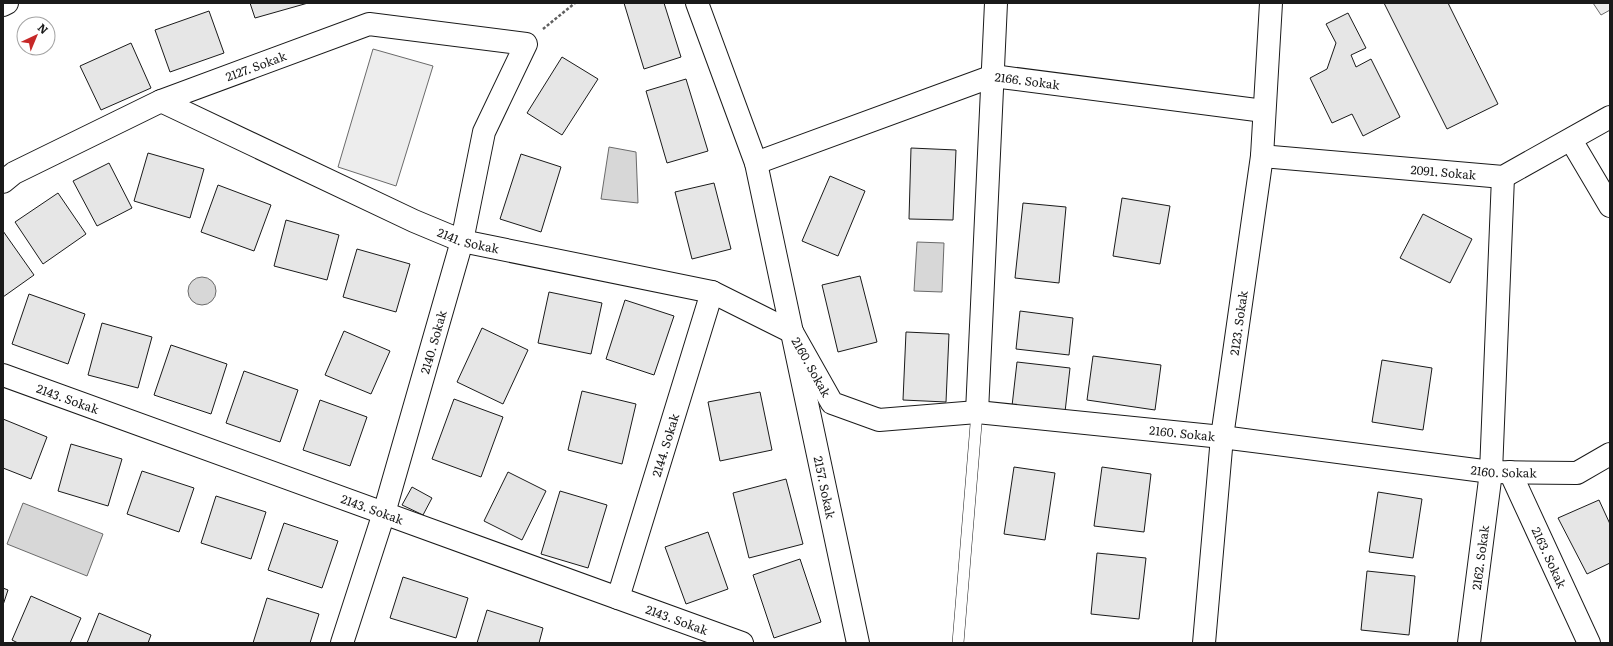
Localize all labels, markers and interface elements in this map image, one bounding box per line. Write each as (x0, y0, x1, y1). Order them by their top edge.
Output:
north arrow (16, 16, 56, 56)
text: N (35, 19, 53, 37)
street label: 2127. Sokak (223, 46, 289, 85)
street label: 2166. Sokak (994, 67, 1062, 94)
street label: 2091. Sokak (1410, 160, 1478, 184)
street label: 2141. Sokak (435, 223, 501, 258)
street label: 2123. Sokak (1225, 289, 1252, 356)
street label: 2140. Sokak (415, 307, 451, 376)
street label: 2160. Sokak (788, 334, 836, 401)
street label: 2143. Sokak (34, 379, 102, 418)
street label: 2144. Sokak (647, 411, 683, 479)
street label: 2160. Sokak (1148, 421, 1217, 445)
street label: 2157. Sokak (809, 454, 840, 521)
street label: 2160. Sokak (1470, 460, 1537, 482)
street label: 2143. Sokak (339, 489, 407, 529)
street label: 2162. Sokak (1467, 524, 1493, 591)
street label: 2163. Sokak (1528, 524, 1572, 591)
street label: 2143. Sokak (643, 600, 711, 639)

